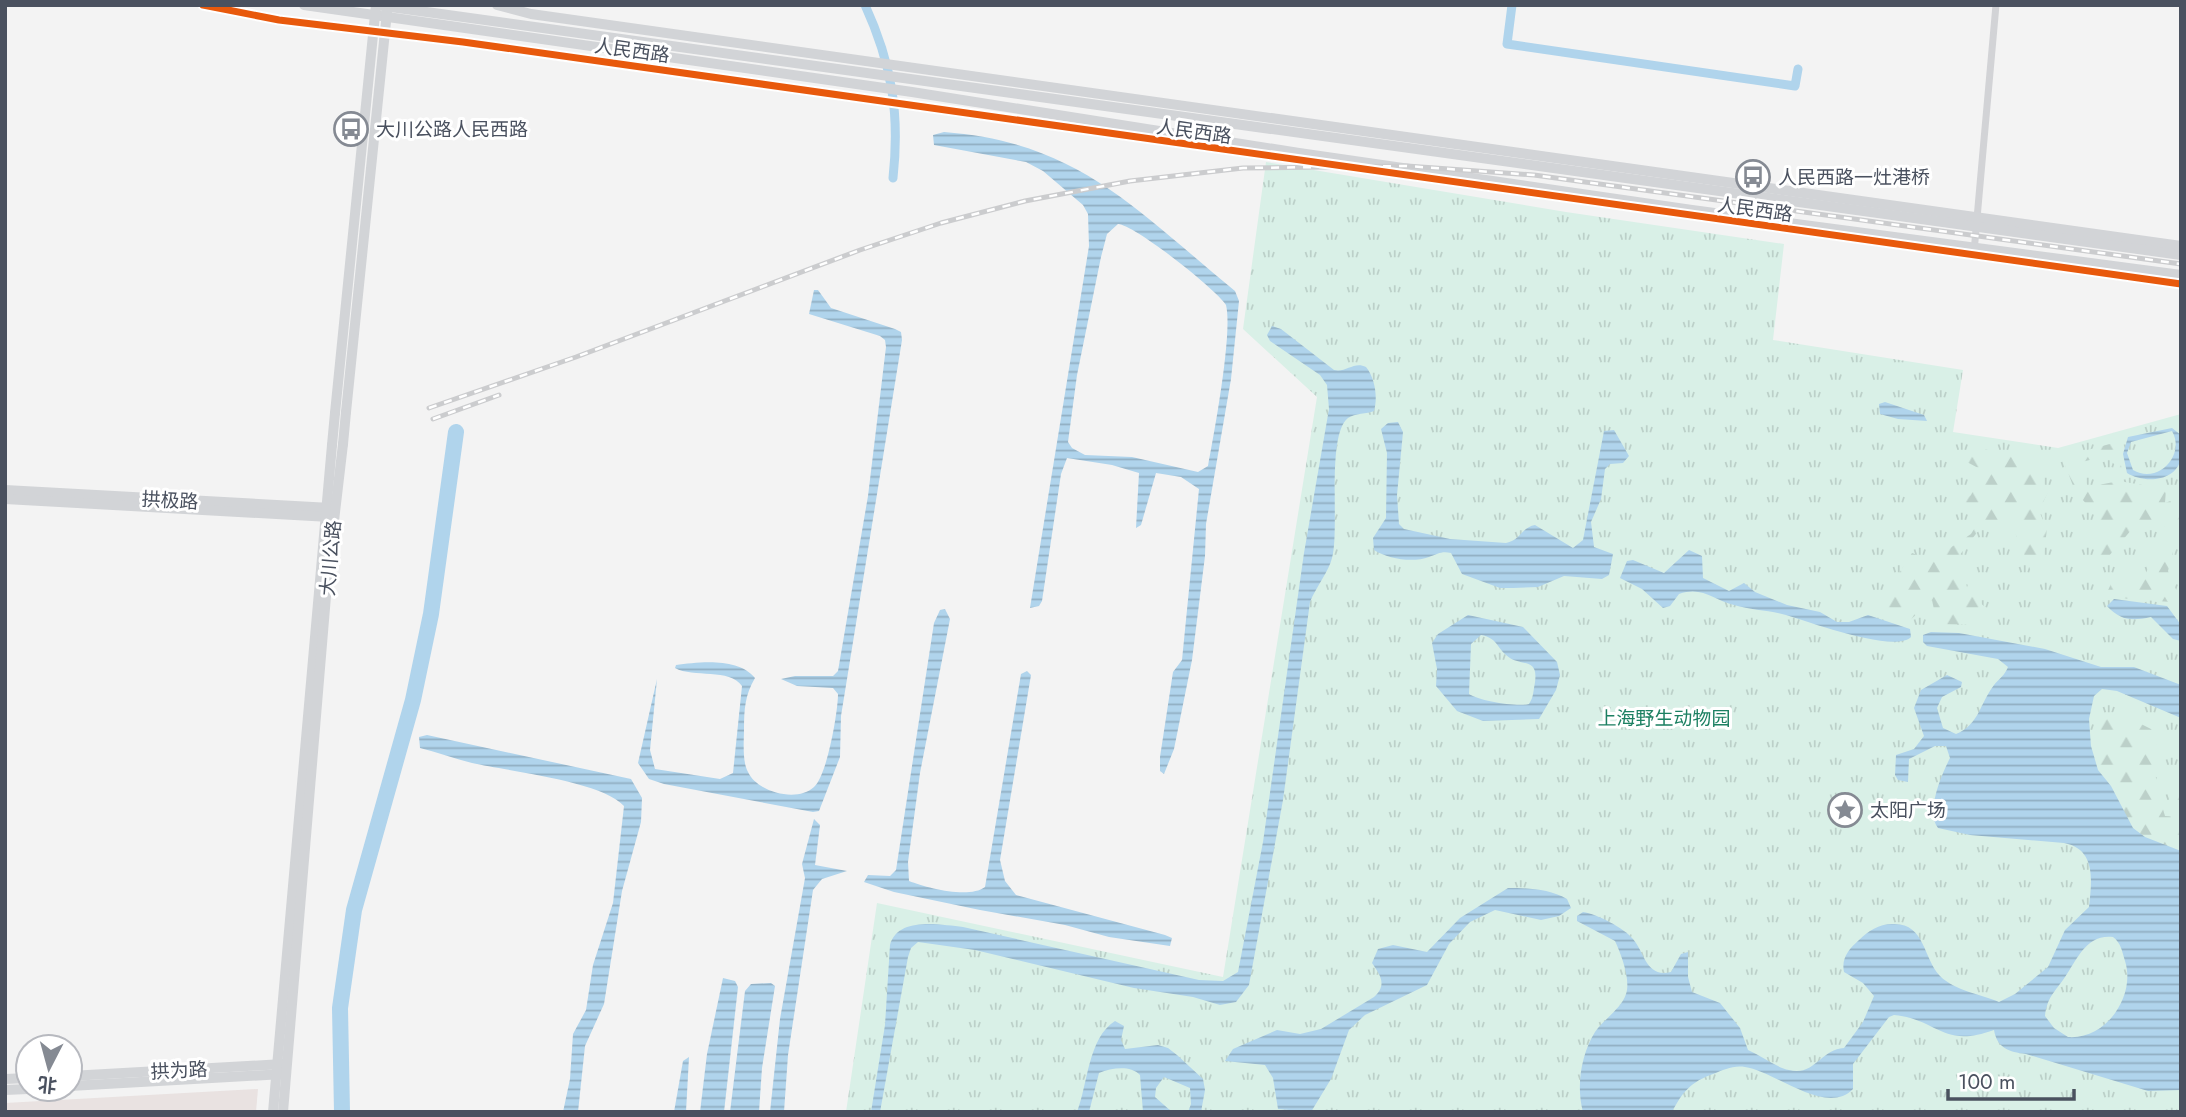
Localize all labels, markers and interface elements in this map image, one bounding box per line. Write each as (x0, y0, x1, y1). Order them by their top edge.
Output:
street label: 人民西路 (592, 32, 671, 69)
bus stop icon: 大川公路人民西路 (332, 110, 370, 148)
street label: 人民西路 (1154, 113, 1233, 150)
place label: 大川公路人民西路 (376, 116, 528, 143)
bus stop icon: 人民西路一灶港桥 (1734, 158, 1772, 196)
place label: 人民西路一灶港桥 (1778, 164, 1930, 191)
street label: 人民西路 (1715, 191, 1794, 228)
street label: 拱极路 (141, 486, 199, 515)
street label: 大川公路 (314, 519, 347, 597)
park label: 上海野生动物园 (1597, 705, 1731, 732)
place icon: 太阳广场 (1826, 791, 1864, 829)
place label: 太阳广场 (1870, 797, 1946, 824)
north arrow (14, 1033, 84, 1103)
street label: 拱为路 (150, 1056, 208, 1085)
scale bar (1948, 1058, 2074, 1102)
text: 100 m (1958, 1067, 2015, 1097)
text: 北 (36, 1070, 58, 1099)

